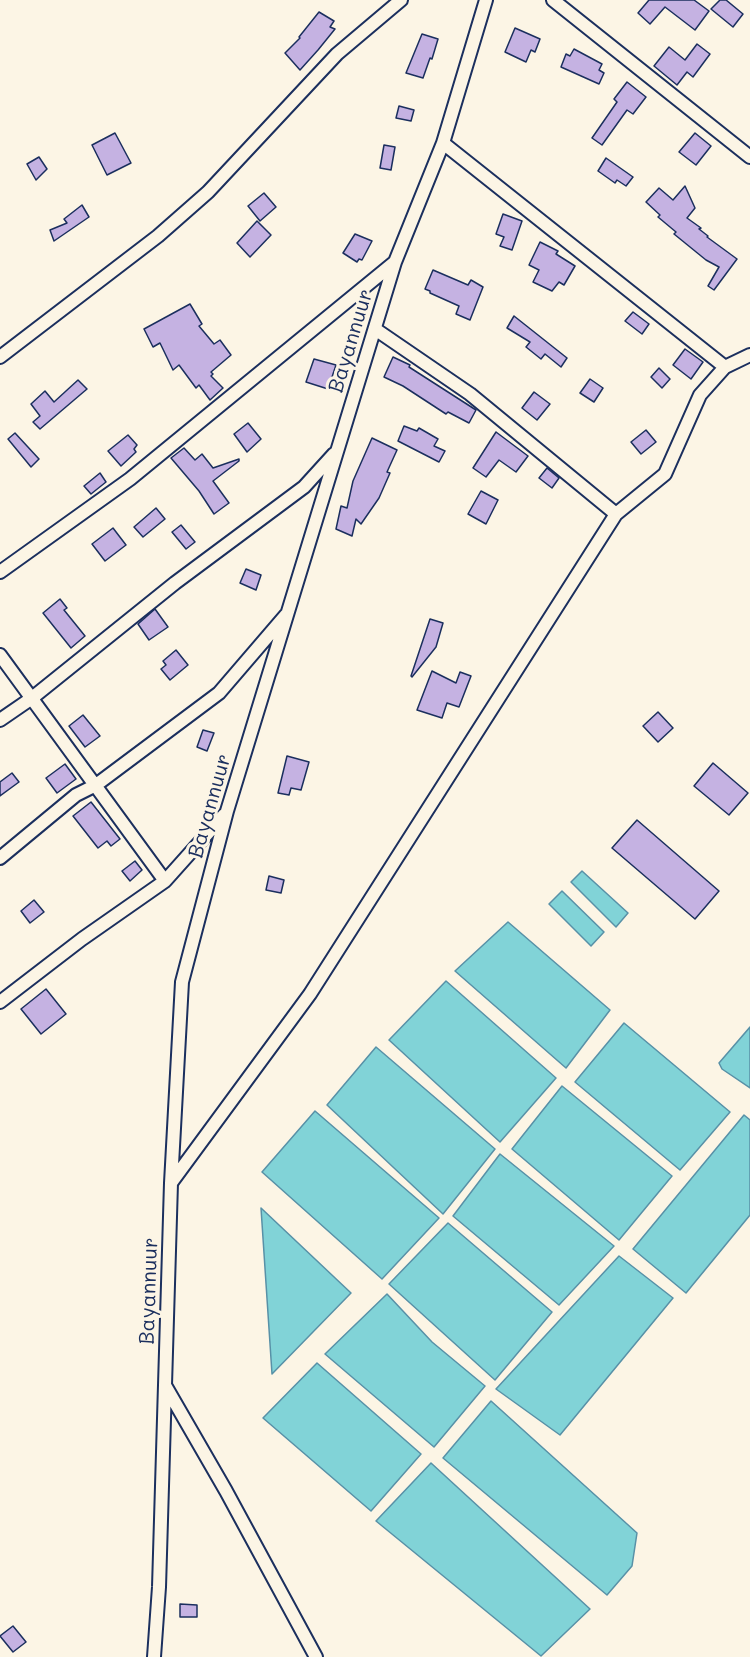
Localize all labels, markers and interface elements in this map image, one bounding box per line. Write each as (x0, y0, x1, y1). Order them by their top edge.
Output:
street label: Bayannuur (323, 286, 379, 396)
street label: Bayannuur (183, 751, 237, 861)
street label: Bayannuur (135, 1237, 163, 1345)

